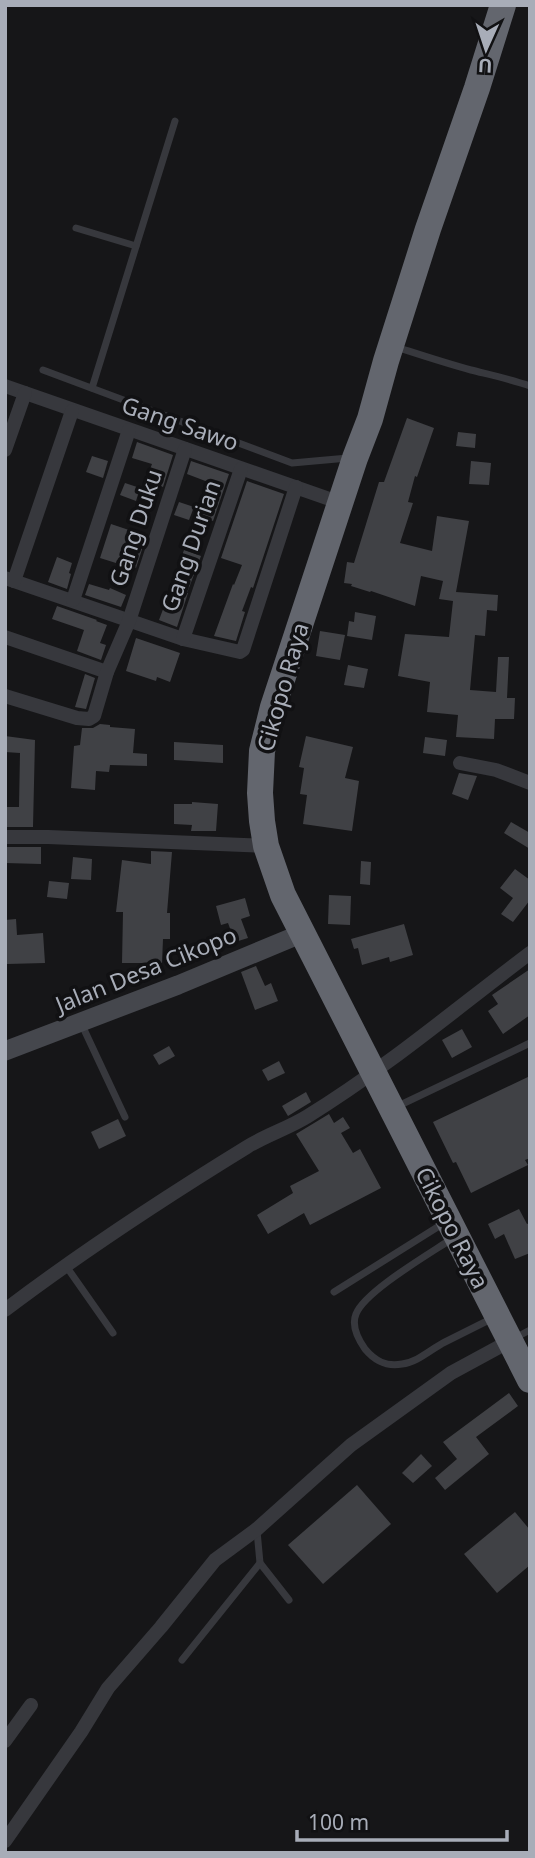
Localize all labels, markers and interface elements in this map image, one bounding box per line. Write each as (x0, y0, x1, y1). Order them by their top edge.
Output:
north arrow (451, 14, 521, 84)
text: U (477, 53, 493, 79)
street label: Gang Sawo (118, 388, 243, 458)
street label: Gang Duku (101, 465, 169, 590)
street label: Gang Durian (153, 475, 228, 616)
street label: Cikopo Raya (248, 619, 316, 755)
street label: Jalan Desa Cikopo (48, 918, 241, 1021)
street label: Cikopo Raya (409, 1161, 497, 1294)
scale bar (297, 1798, 507, 1842)
text: 100 m (308, 1808, 369, 1836)

